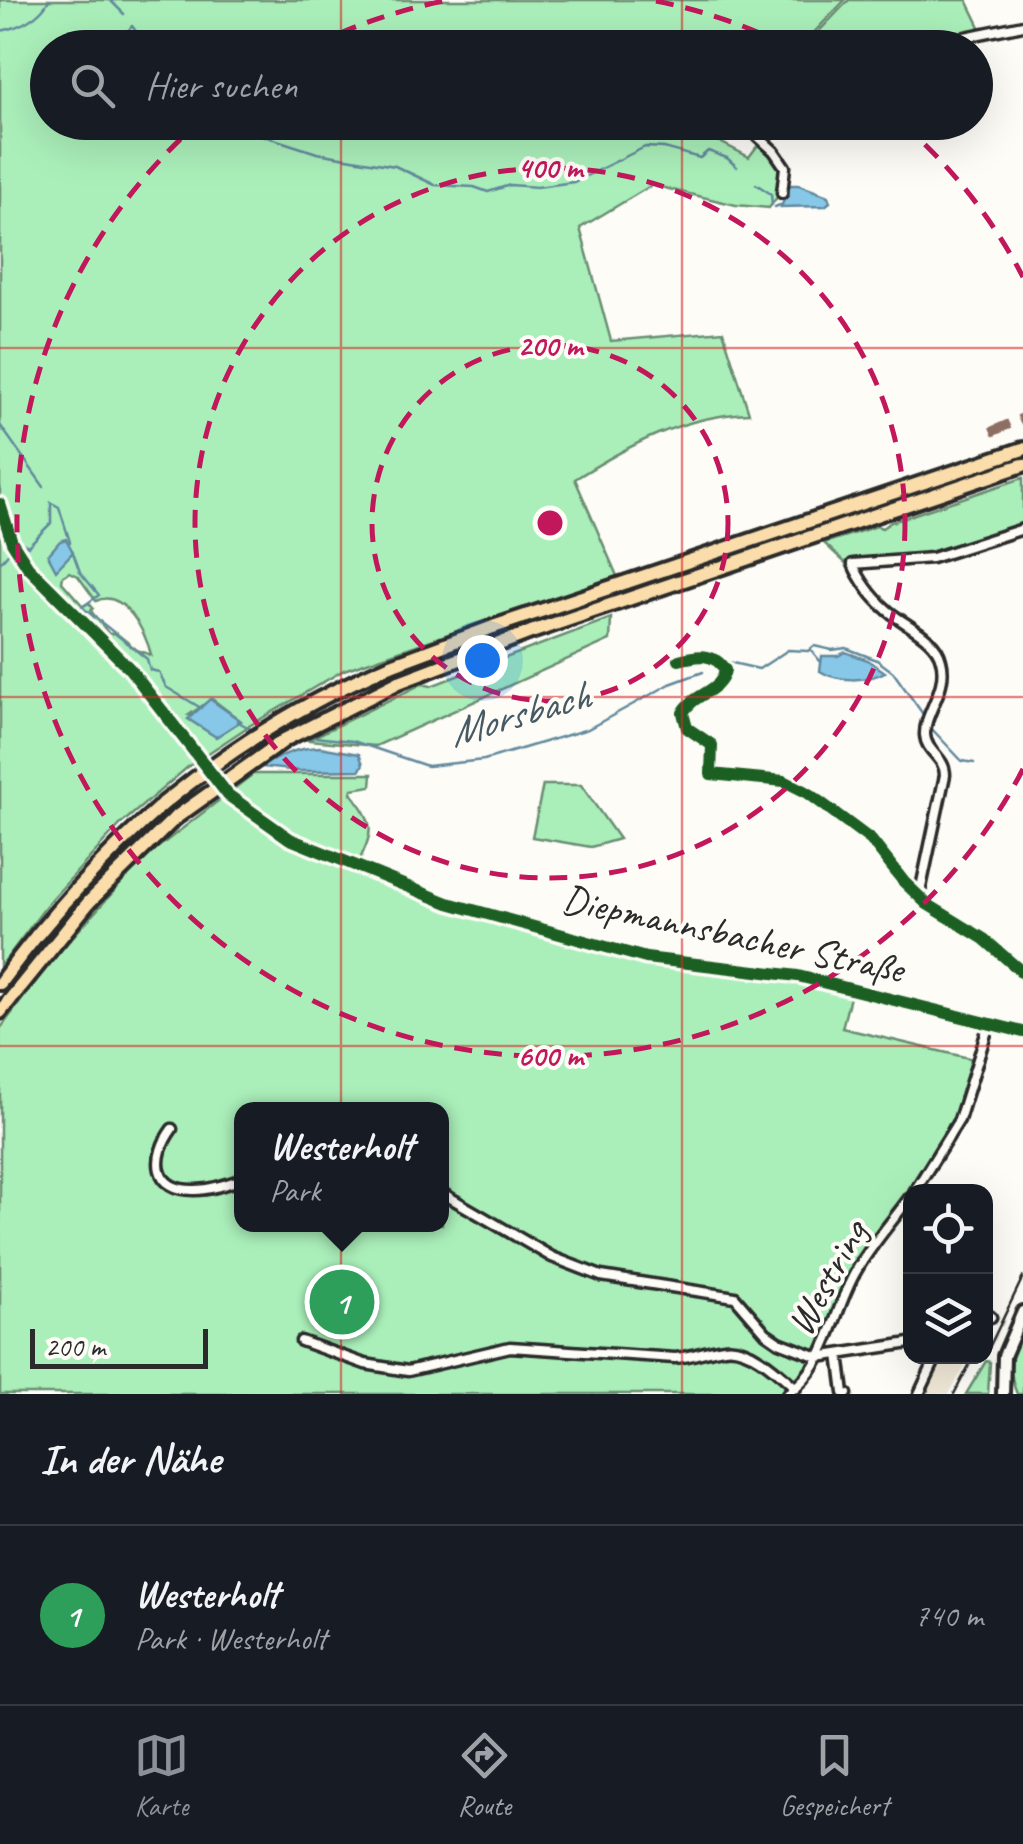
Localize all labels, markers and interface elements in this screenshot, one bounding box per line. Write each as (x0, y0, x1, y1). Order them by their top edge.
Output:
search box (30, 30, 993, 140)
icon: search (65, 58, 120, 113)
text: Hier suchen (145, 62, 297, 109)
text: 400 m (518, 149, 585, 187)
text: 200 m (518, 327, 585, 365)
centre of rings (532, 505, 568, 541)
your location (457, 635, 508, 686)
water label: Morsbach (443, 668, 598, 759)
street label: Diepmannsbacher Straße (558, 873, 911, 995)
text: 600 m (517, 1037, 586, 1075)
popup (234, 1102, 449, 1232)
text: Westerholt (270, 1123, 413, 1170)
text: Park (270, 1170, 320, 1211)
map controls (903, 1184, 993, 1364)
button: locate (903, 1184, 993, 1274)
street label: Westring (775, 1210, 880, 1344)
pin: 1 (310, 1264, 374, 1340)
button: layers (903, 1274, 993, 1364)
scale bar (30, 1324, 208, 1368)
text: 200 m (45, 1329, 105, 1364)
text: In der Nähe (40, 1433, 221, 1486)
text: Westerholt (135, 1571, 279, 1618)
text: 1 (65, 1595, 80, 1636)
text: 740 m (914, 1595, 983, 1636)
text: Park · Westerholt (135, 1618, 327, 1659)
tab: Karte (134, 1728, 189, 1823)
tab: Route (457, 1728, 512, 1823)
tab: Gespeichert (780, 1728, 889, 1823)

